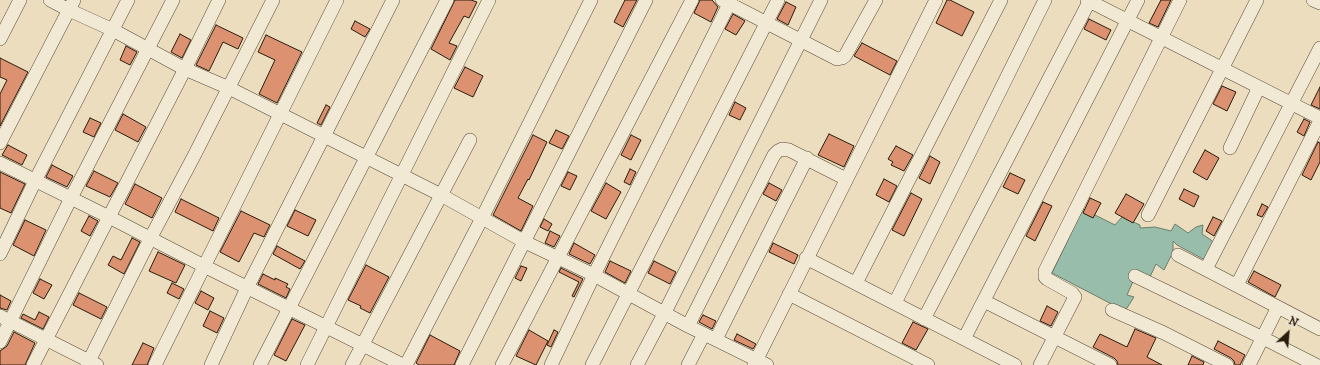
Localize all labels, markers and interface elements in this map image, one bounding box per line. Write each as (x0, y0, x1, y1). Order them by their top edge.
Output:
north arrow (1268, 313, 1308, 353)
text: N (1286, 314, 1300, 330)

